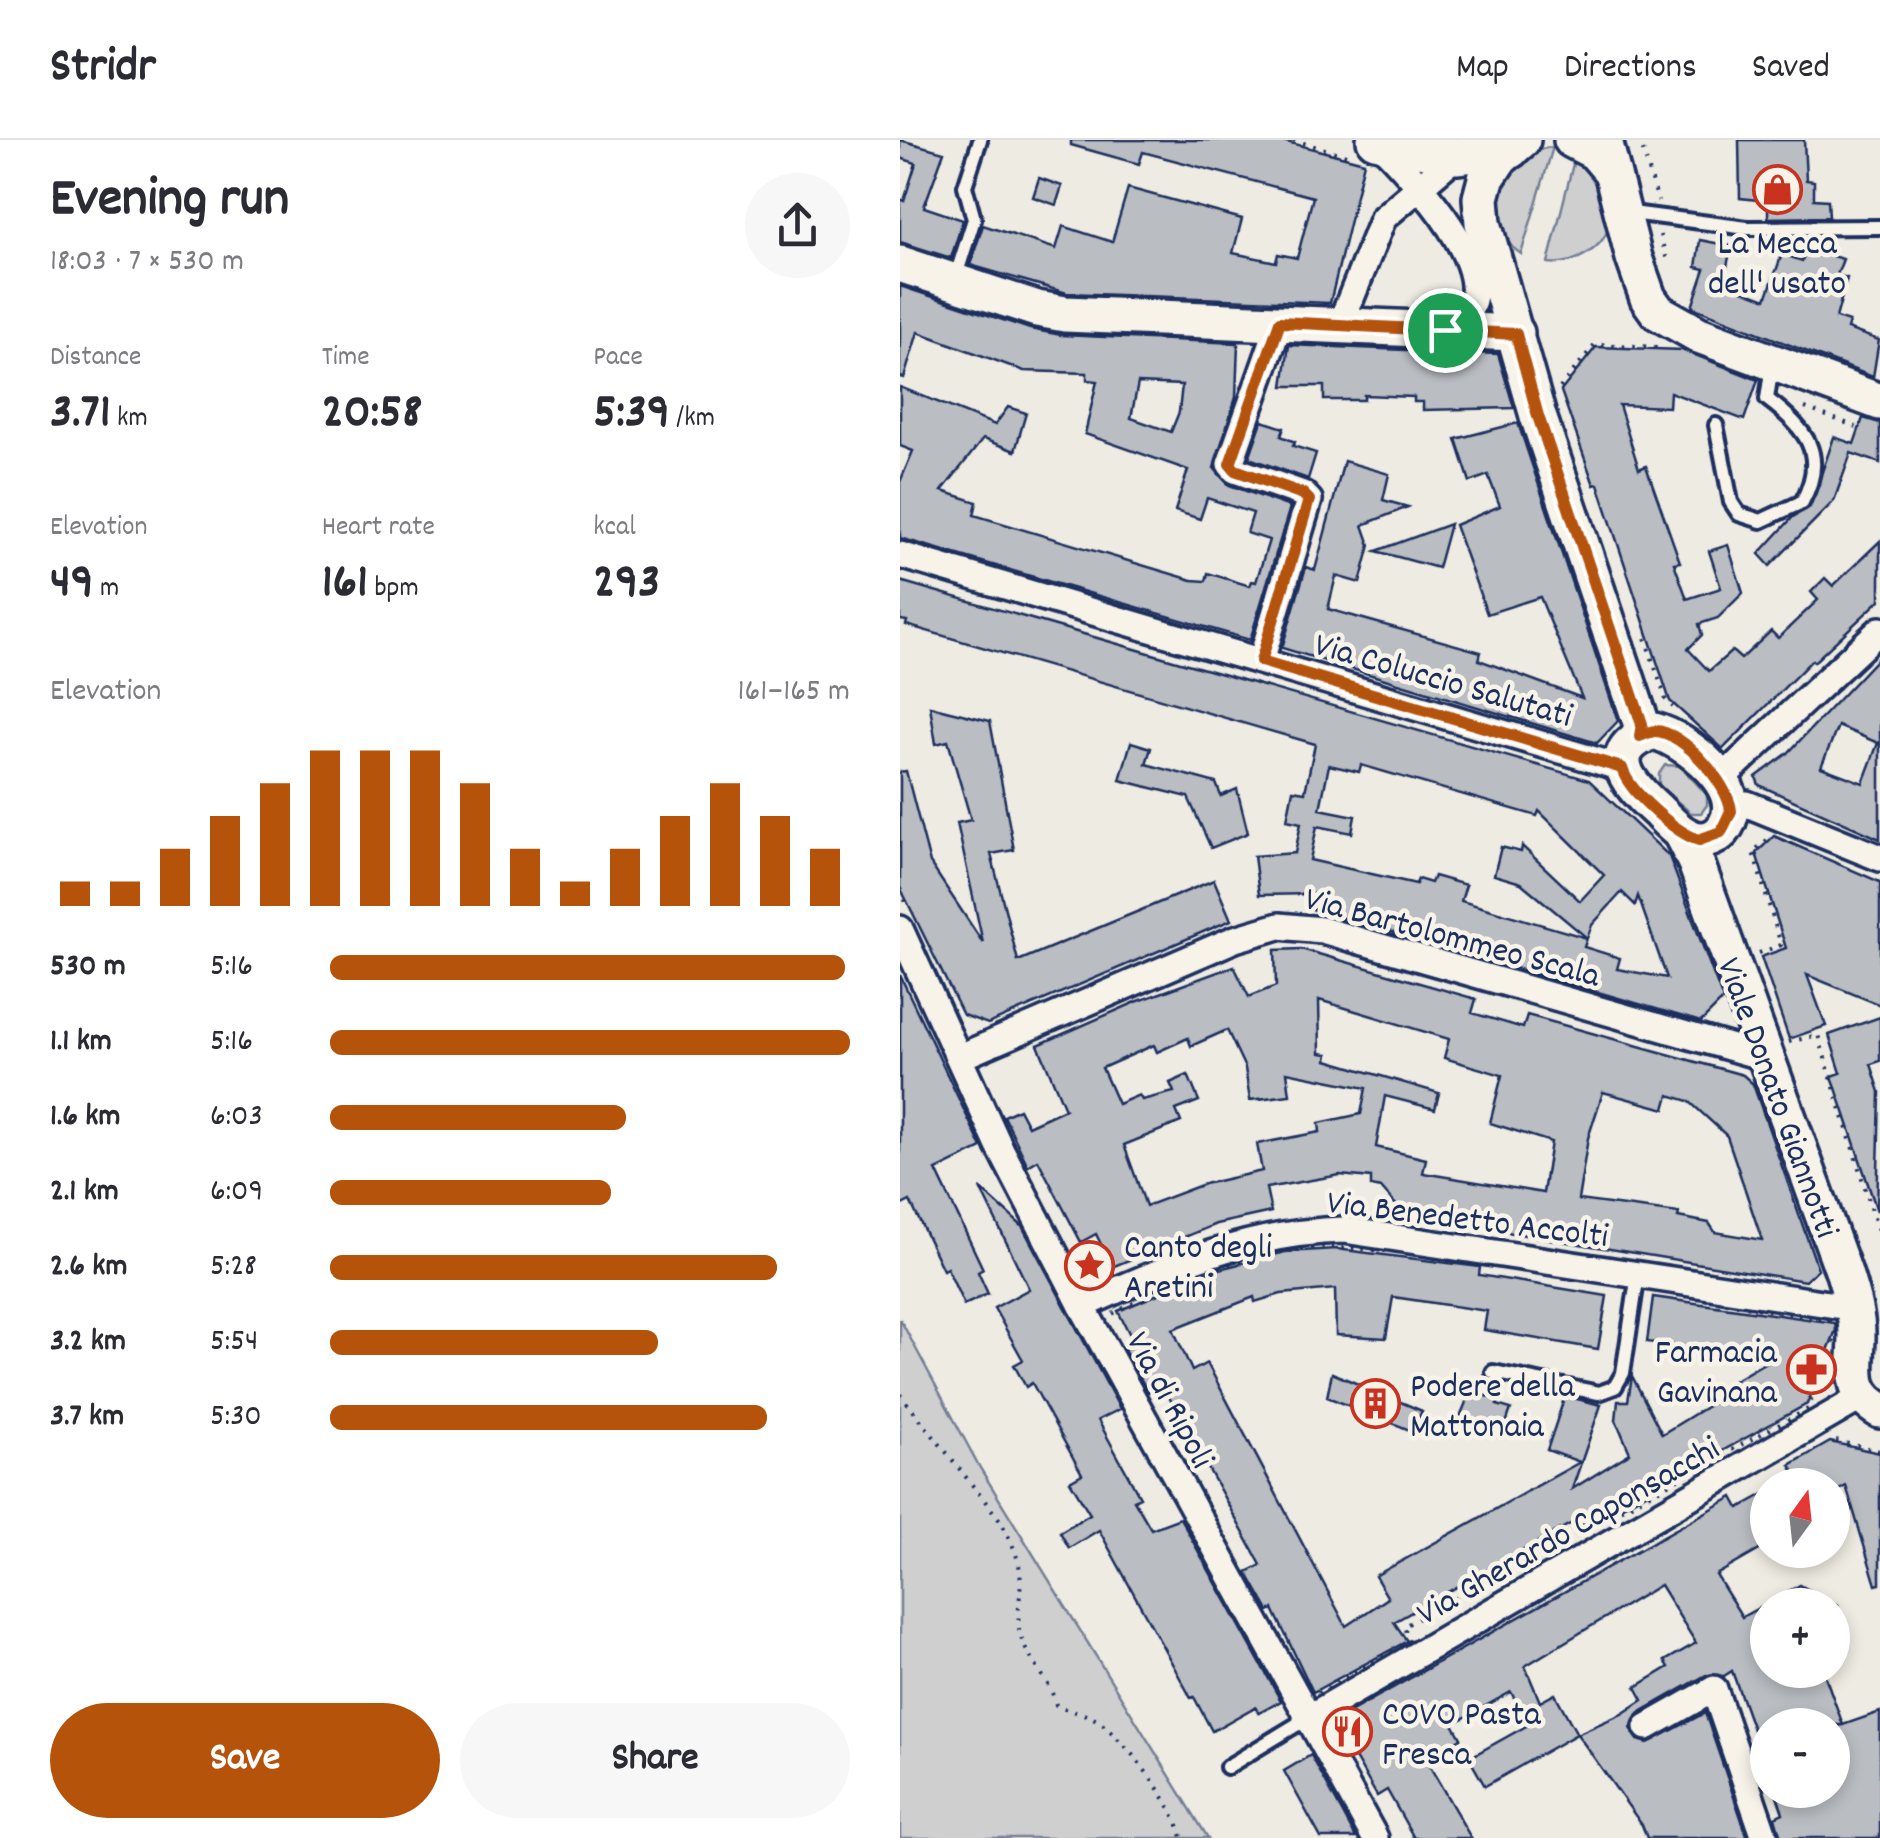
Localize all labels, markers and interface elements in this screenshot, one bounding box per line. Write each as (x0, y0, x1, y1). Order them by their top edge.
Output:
text: Stridr (50, 35, 156, 104)
text: Map (1456, 44, 1509, 94)
text: Directions (1564, 44, 1697, 94)
text: Saved (1752, 44, 1830, 94)
text: Evening run (50, 163, 289, 242)
shop icon: La Mecca dell' usato (1751, 163, 1803, 215)
button: share (745, 173, 850, 278)
place label: La Mecca dell' usato (1708, 221, 1846, 311)
text: 18:03 · 7 × 530 m (50, 240, 244, 286)
pin (1403, 288, 1488, 373)
icon: arrive (1418, 303, 1473, 358)
text: Distance (50, 339, 141, 379)
text: Time (322, 339, 370, 379)
text: Pace (593, 339, 643, 379)
text: 3.71 (50, 379, 111, 451)
text: 20:58 (322, 379, 422, 451)
text: 5:39 (593, 379, 670, 451)
text: km (111, 400, 148, 440)
text: /km (670, 400, 715, 440)
text: Elevation (50, 509, 147, 549)
text: Heart rate (322, 509, 435, 549)
text: kcal (593, 509, 636, 549)
text: 49 (50, 549, 94, 621)
text: 161 (322, 549, 368, 621)
text: 293 (593, 549, 660, 621)
text: m (94, 570, 119, 610)
text: bpm (368, 570, 419, 610)
street label: Via Coluccio Salutati (1308, 622, 1577, 743)
text: Elevation (50, 670, 161, 716)
text: 161–165 m (738, 670, 850, 716)
street label: Via Bartolommeo Scala (1299, 876, 1605, 1003)
text: 530 m (50, 945, 126, 991)
text: 5:16 (210, 945, 253, 991)
street label: Viale Donato Giannotti (1701, 952, 1849, 1246)
text: 1.1 km (50, 1020, 112, 1066)
text: 5:16 (210, 1020, 253, 1066)
text: 1.6 km (50, 1095, 120, 1141)
text: 6:03 (210, 1095, 263, 1141)
text: 2.1 km (50, 1170, 119, 1216)
text: 6:09 (210, 1170, 263, 1216)
street label: Via Benedetto Accolti (1324, 1180, 1611, 1264)
place label: Canto degli Aretini (1124, 1225, 1272, 1315)
place icon: Canto degli Aretini (1063, 1239, 1115, 1291)
text: 2.6 km (50, 1245, 127, 1291)
text: 5:28 (210, 1245, 257, 1291)
text: 3.2 km (50, 1320, 126, 1366)
text: 5:54 (210, 1320, 258, 1366)
street label: Via di Ripoli (1111, 1324, 1224, 1479)
place label: Farmacia Gavinana (1655, 1330, 1778, 1420)
pharmacy icon: Farmacia Gavinana (1786, 1344, 1838, 1396)
place label: Podere della Mattonaia (1410, 1364, 1575, 1454)
building icon: Podere della Mattonaia (1349, 1378, 1401, 1430)
text: 3.7 km (50, 1395, 124, 1441)
text: 5:30 (210, 1395, 262, 1441)
street label: Via Gherardo Caponsacchi (1409, 1426, 1730, 1641)
north arrow (1750, 1468, 1850, 1568)
map controls (1750, 1468, 1850, 1808)
button: + (1750, 1588, 1850, 1688)
place label: COVO Pasta Fresca (1382, 1692, 1541, 1782)
button: Save (50, 1703, 440, 1818)
button: Share (460, 1703, 850, 1818)
restaurant icon: COVO Pasta Fresca (1321, 1706, 1373, 1758)
button: − (1750, 1708, 1850, 1808)

